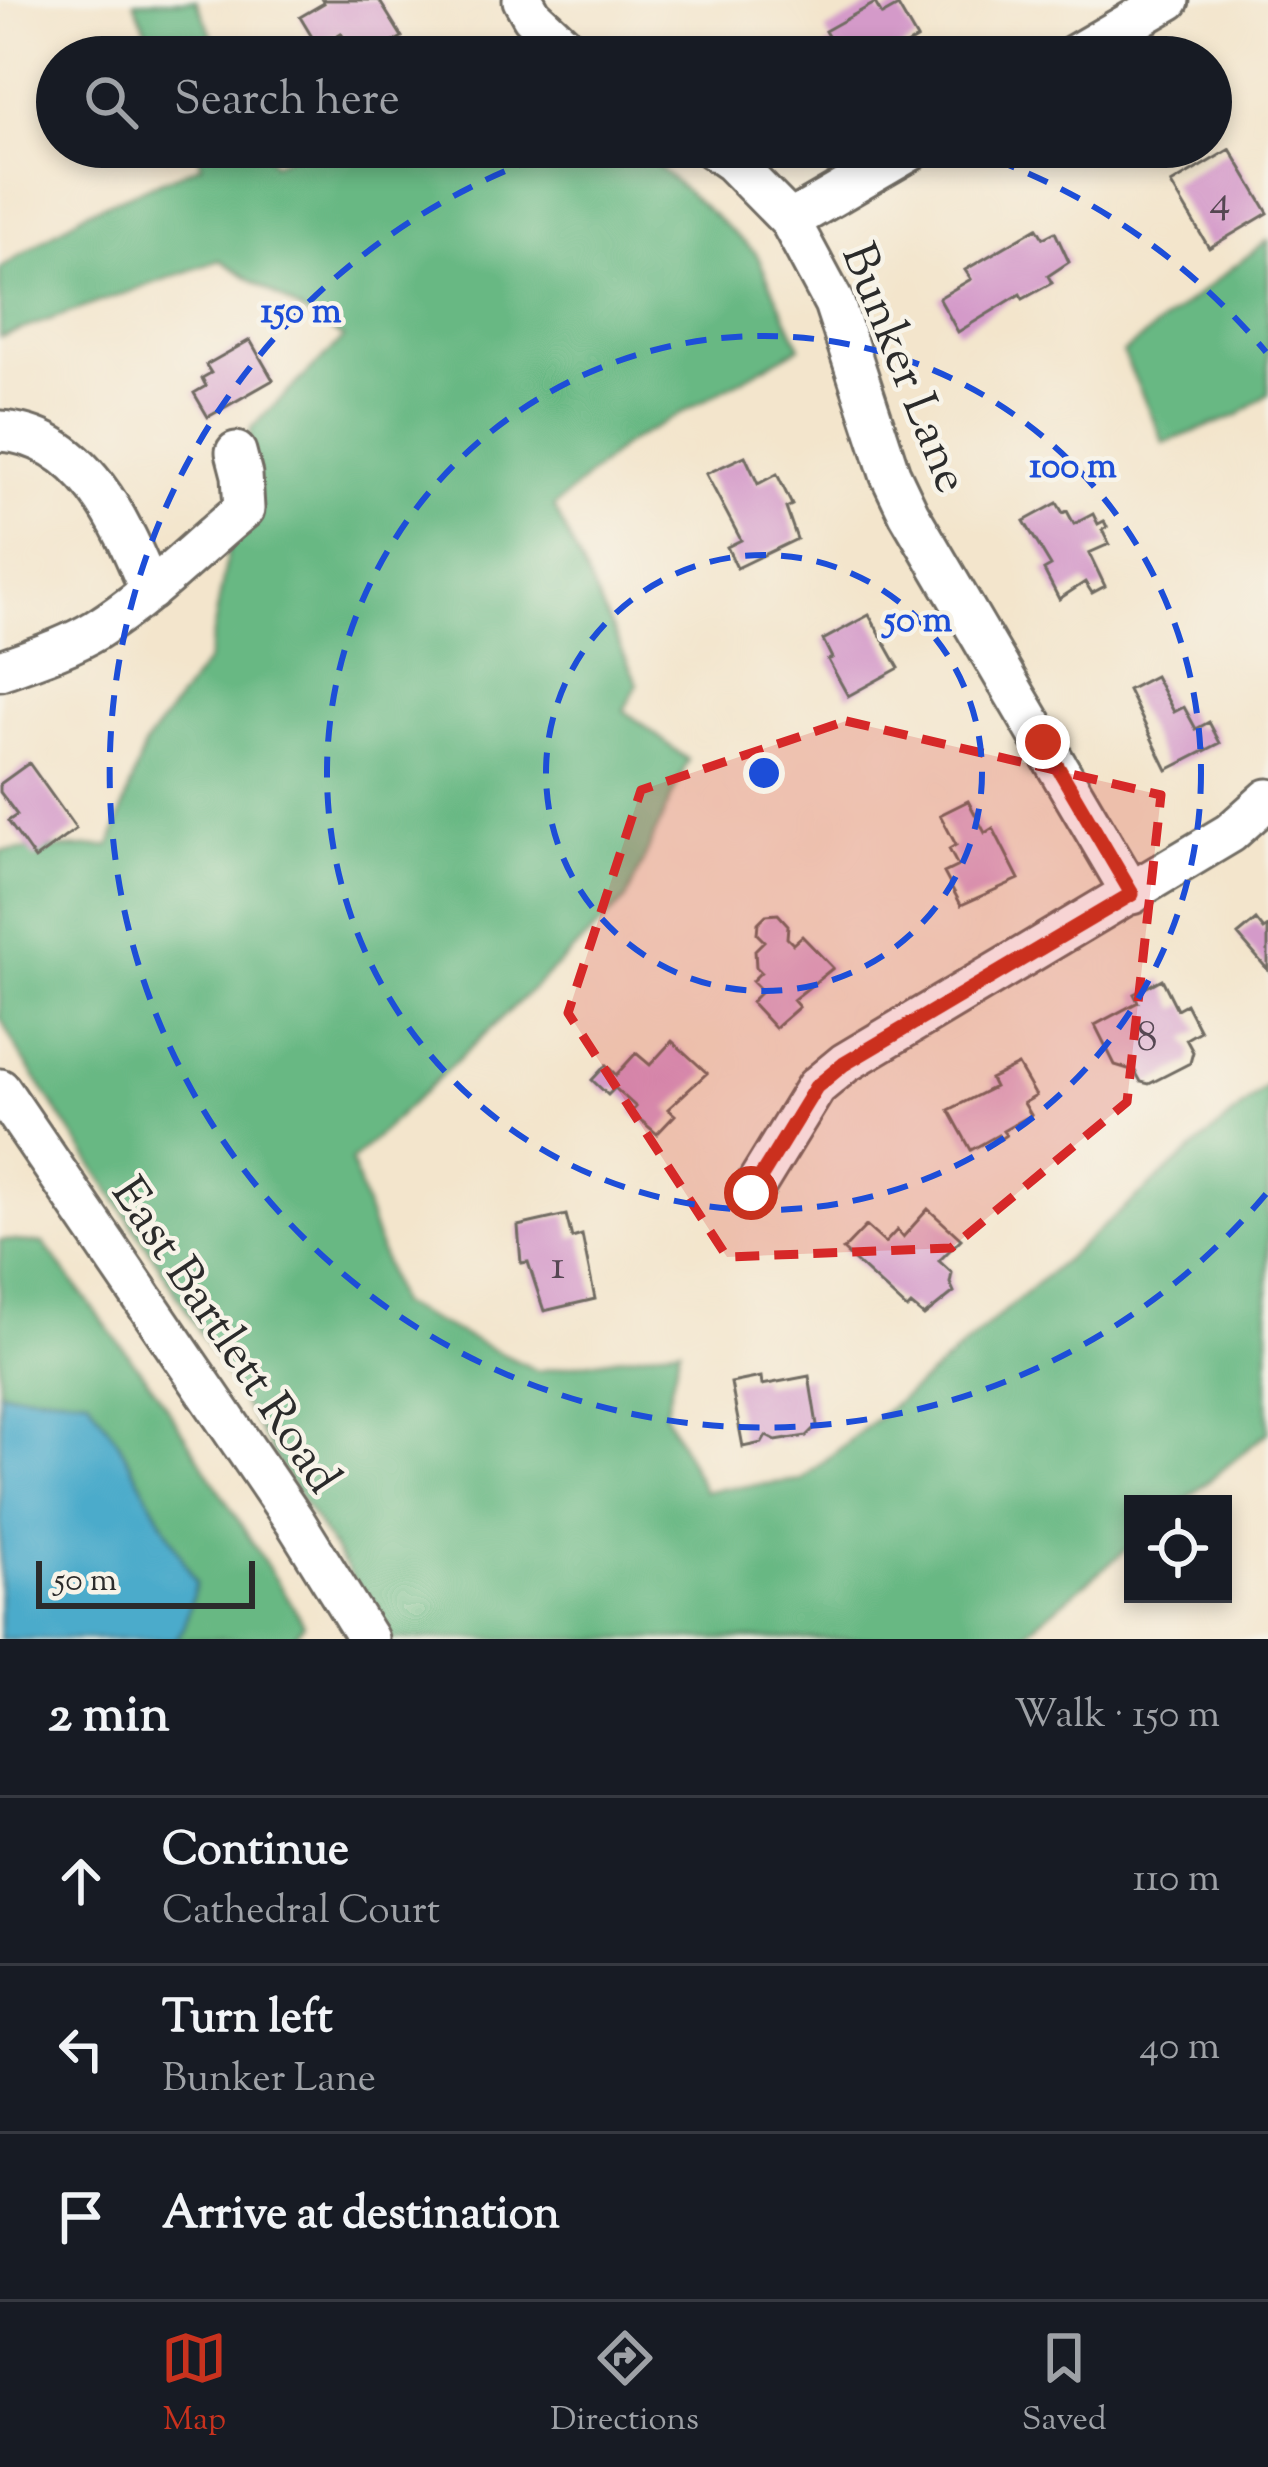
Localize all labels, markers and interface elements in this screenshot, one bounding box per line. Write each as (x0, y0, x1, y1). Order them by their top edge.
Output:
search box (36, 36, 1232, 168)
icon: search (78, 69, 144, 135)
text: Search here (174, 70, 400, 135)
house number: 4 (1209, 173, 1231, 233)
street label: Bunker Lane (821, 234, 983, 504)
text: 150 m (260, 287, 342, 339)
text: 100 m (1029, 442, 1117, 494)
text: 50 m (881, 596, 953, 648)
route end (1016, 715, 1070, 769)
centre of rings (743, 752, 785, 794)
house number: 8 (1136, 1010, 1158, 1070)
street label: East Bartlett Road (92, 1165, 355, 1509)
route start (724, 1166, 778, 1220)
house number: 1 (551, 1238, 565, 1298)
map controls (1124, 1495, 1232, 1603)
button: locate (1124, 1495, 1232, 1603)
scale bar (36, 1555, 255, 1608)
text: 50 m (54, 1558, 117, 1606)
text: 2 min (48, 1681, 170, 1754)
text: Walk · 150 m (1014, 1689, 1220, 1745)
text: Continue (162, 1820, 349, 1885)
icon: ahead (48, 1848, 114, 1914)
text: 110 m (1133, 1853, 1220, 1909)
text: Cathedral Court (162, 1885, 440, 1941)
text: Turn left (162, 1988, 333, 2053)
icon: left (48, 2016, 114, 2082)
text: 40 m (1140, 2021, 1220, 2077)
text: Bunker Lane (162, 2053, 376, 2109)
icon: arrive (48, 2184, 114, 2250)
text: Arrive at destination (162, 2184, 560, 2249)
tab: Map (161, 2325, 227, 2445)
tab: Directions (550, 2325, 699, 2445)
tab: Saved (1022, 2325, 1107, 2445)

